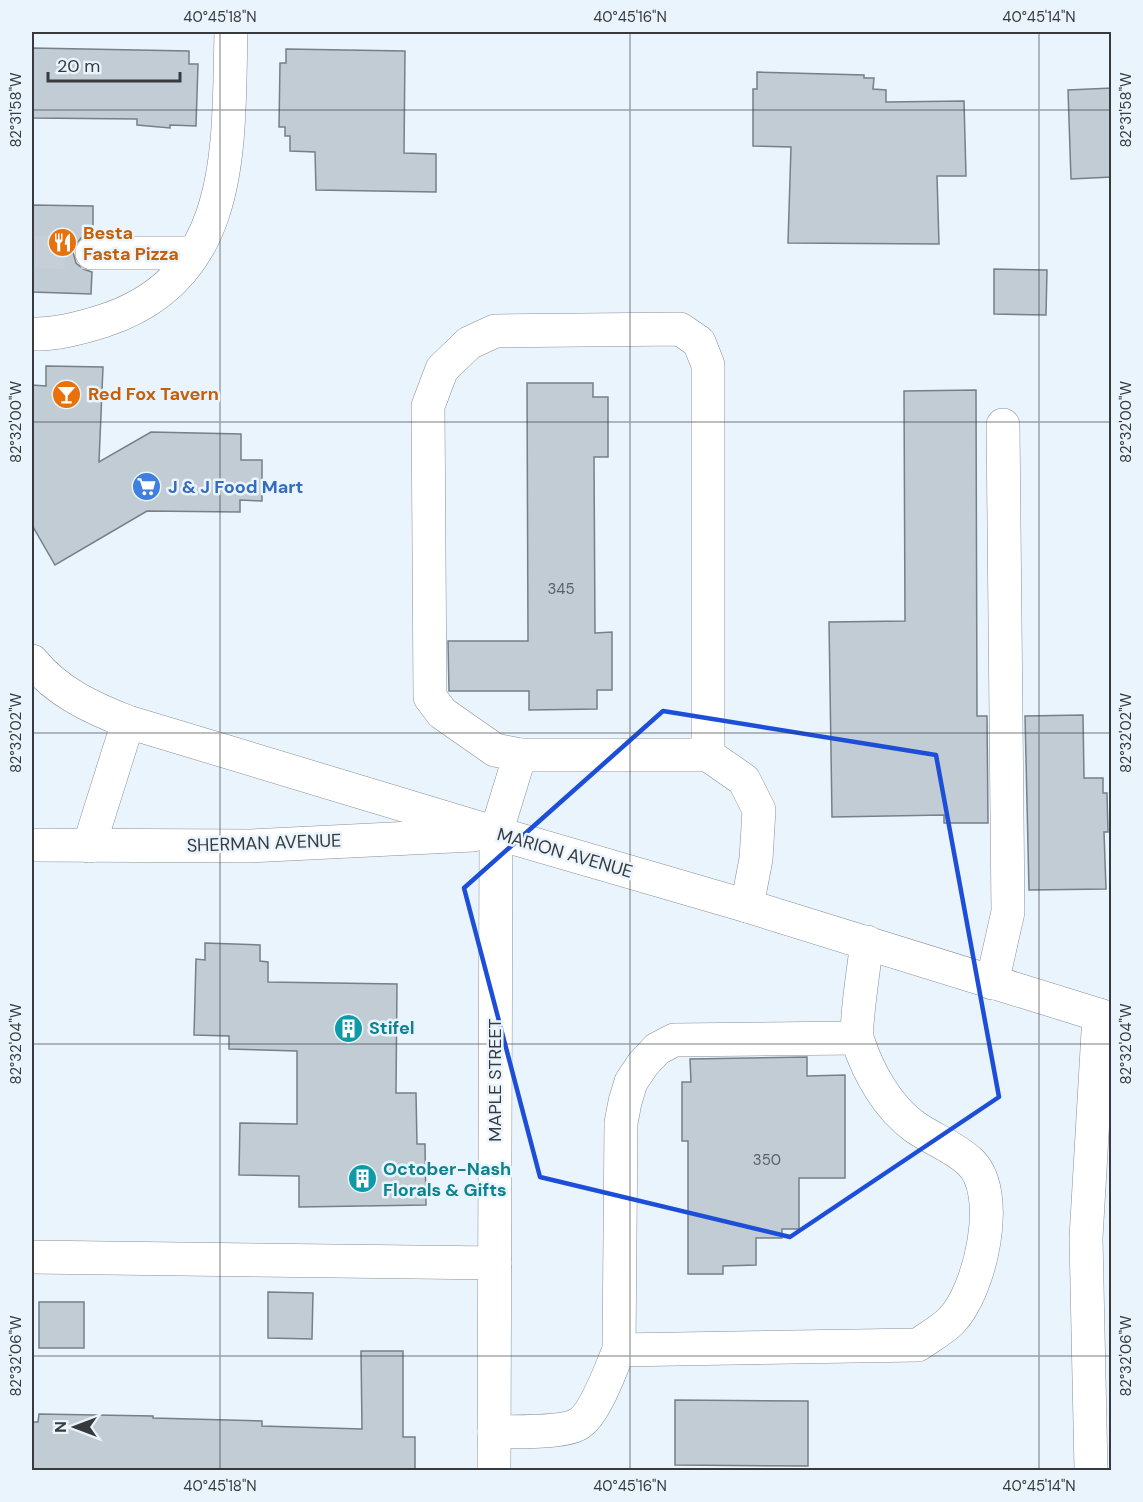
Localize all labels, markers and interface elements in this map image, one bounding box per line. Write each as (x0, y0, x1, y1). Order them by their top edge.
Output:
text: 40°45'18"N (183, 7, 257, 27)
text: 40°45'16"N (593, 7, 667, 27)
text: 40°45'14"N (1002, 7, 1076, 27)
scale bar (48, 45, 180, 83)
text: 20 m (57, 54, 100, 78)
text: 82°31'58"W (6, 72, 26, 148)
text: 82°31'58"W (1116, 72, 1136, 148)
place label: Besta Fasta Pizza (83, 221, 179, 266)
restaurant icon: Besta Fasta Pizza (46, 227, 78, 259)
bar icon: Red Fox Tavern (51, 378, 83, 410)
text: 82°32'00"W (6, 381, 26, 463)
text: 82°32'00"W (1116, 381, 1136, 463)
place label: Red Fox Tavern (88, 382, 219, 406)
supermarket icon: J & J Food Mart (131, 471, 163, 503)
place label: J & J Food Mart (168, 475, 303, 499)
house number: 345 (547, 579, 575, 599)
text: 82°32'02"W (6, 692, 26, 773)
text: 82°32'02"W (1116, 692, 1136, 773)
street label: MARION AVENUE (494, 822, 636, 884)
street label: SHERMAN AVENUE (186, 828, 342, 858)
text: 82°32'04"W (6, 1003, 26, 1084)
text: 82°32'04"W (1116, 1003, 1136, 1084)
building icon: Stifel (332, 1012, 364, 1044)
place label: Stifel (369, 1016, 415, 1040)
street label: MAPLE STREET (483, 1018, 507, 1142)
house number: 350 (753, 1150, 781, 1170)
place label: October-Nash Florals & Gifts (383, 1157, 511, 1202)
building icon: October-Nash Florals & Gifts (346, 1163, 378, 1195)
text: 82°32'06"W (6, 1315, 26, 1397)
text: 82°32'06"W (1116, 1315, 1136, 1397)
north arrow (45, 1397, 105, 1457)
text: N (50, 1421, 71, 1433)
text: 40°45'18"N (183, 1476, 257, 1496)
text: 40°45'16"N (593, 1476, 667, 1496)
text: 40°45'14"N (1002, 1476, 1076, 1496)

